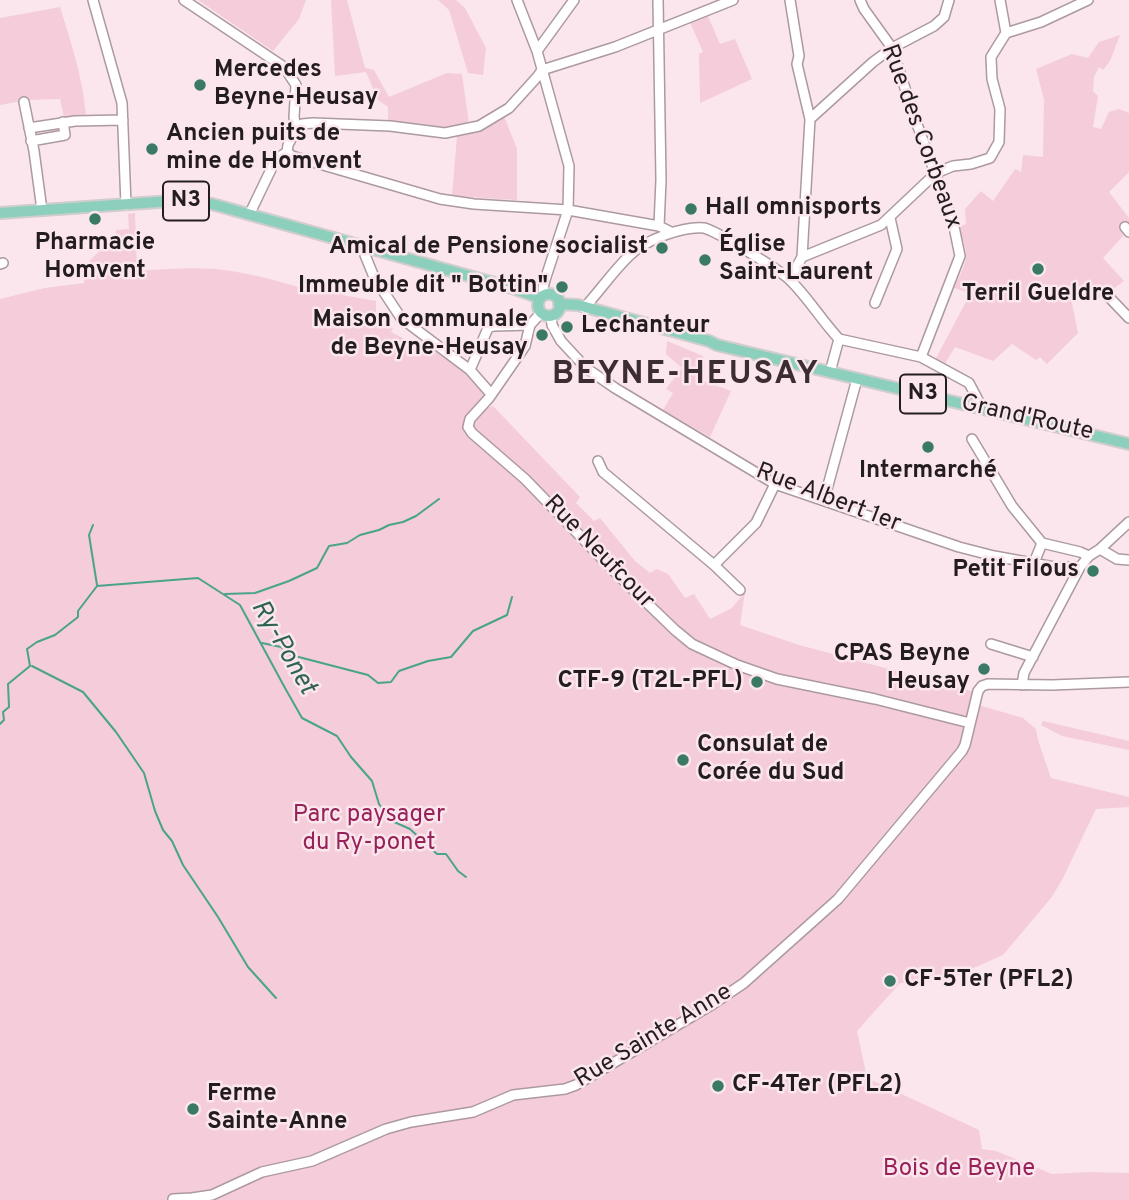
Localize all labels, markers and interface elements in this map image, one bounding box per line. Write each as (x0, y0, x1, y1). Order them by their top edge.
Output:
street label: Rue des Corbeaux (873, 41, 967, 233)
place label: Mercedes Beyne-Heusay (214, 57, 378, 113)
marker: Mercedes Beyne-Heusay (192, 77, 208, 93)
place label: Ancien puits de mine de Homvent (166, 121, 362, 177)
marker: Ancien puits de mine de Homvent (144, 141, 160, 157)
road number: N3 (163, 182, 209, 220)
place label: Hall omnisports (705, 195, 882, 223)
marker: Hall omnisports (683, 201, 699, 217)
marker: Pharmacie Homvent (87, 211, 103, 227)
place label: Pharmacie Homvent (35, 230, 155, 286)
place label: Église Saint-Laurent (719, 232, 873, 288)
place label: Amical de Pensione socialist (329, 234, 648, 262)
marker: Amical de Pensione socialist (654, 240, 670, 256)
marker: Église Saint-Laurent (697, 252, 713, 268)
marker: Terril Gueldre (1030, 261, 1046, 277)
place label: Immeuble dit " Bottin" (298, 273, 548, 301)
marker: Immeuble dit " Bottin" (554, 279, 570, 295)
place label: Terril Gueldre (962, 281, 1114, 309)
place label: Maison communale de Beyne-Heusay (313, 307, 528, 363)
place label: Lechanteur (581, 313, 710, 341)
marker: Lechanteur (559, 319, 575, 335)
marker: Maison communale de Beyne-Heusay (534, 327, 550, 343)
district label: BEYNE-HEUSAY (553, 358, 819, 396)
road number: N3 (900, 374, 946, 414)
street label: Grand'Route (958, 390, 1096, 448)
marker: Intermarché (920, 439, 936, 455)
street label: Rue Albert 1er (751, 458, 905, 540)
place label: Intermarché (859, 458, 997, 486)
street label: Rue Neufcour (537, 490, 659, 616)
place label: Petit Filous (952, 557, 1079, 585)
marker: Petit Filous (1085, 563, 1101, 579)
water label: Ry-Ponet (242, 595, 322, 701)
place label: CPAS Beyne Heusay (834, 641, 970, 697)
marker: CPAS Beyne Heusay (976, 661, 992, 677)
place label: CTF-9 (T2L-PFL) (557, 668, 743, 696)
marker: CTF-9 (T2L-PFL) (749, 674, 765, 690)
place label: Consulat de Corée du Sud (697, 732, 844, 788)
marker: Consulat de Corée du Sud (675, 752, 691, 768)
park label: Parc paysager du Ry-ponet (293, 802, 445, 858)
place label: CF-5Ter (PFL2) (904, 967, 1074, 995)
marker: CF-5Ter (PFL2) (882, 973, 898, 989)
street label: Rue Sainte Anne (570, 979, 738, 1095)
place label: CF-4Ter (PFL2) (732, 1072, 902, 1100)
marker: CF-4Ter (PFL2) (710, 1078, 726, 1094)
place label: Ferme Sainte-Anne (207, 1081, 347, 1137)
marker: Ferme Sainte-Anne (185, 1101, 201, 1117)
park label: Bois de Beyne (883, 1156, 1035, 1184)

